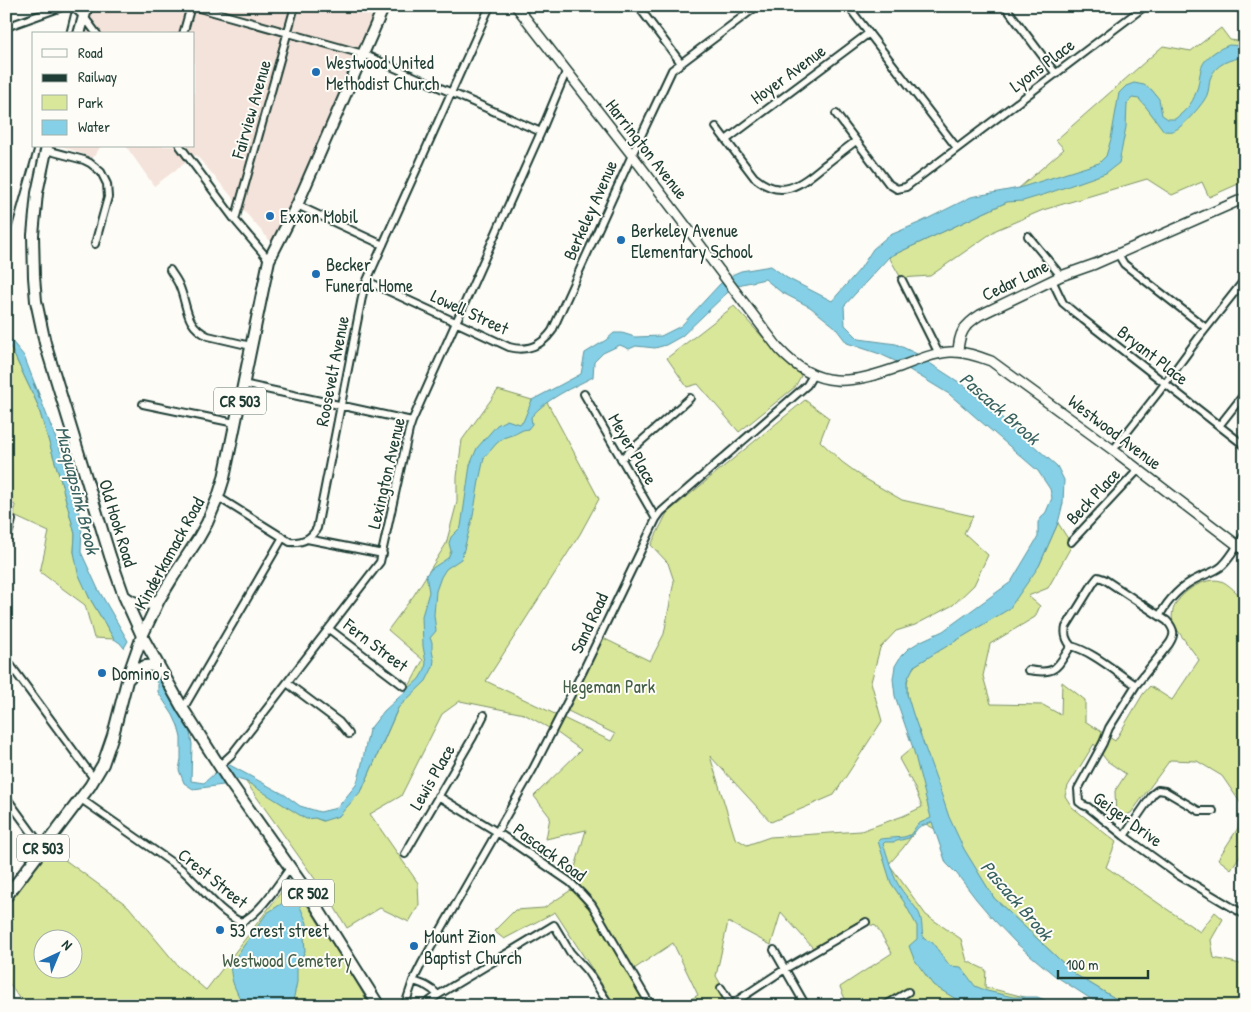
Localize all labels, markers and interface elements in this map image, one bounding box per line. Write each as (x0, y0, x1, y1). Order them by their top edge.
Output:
legend (32, 32, 195, 148)
street label: Lyons Place (1004, 32, 1080, 98)
street label: Hoyer Avenue (745, 38, 831, 110)
text: Road (78, 42, 103, 63)
place label: Westwood United Methodist Church (326, 50, 440, 96)
street label: Fairview Avenue (225, 57, 277, 162)
text: Railway (78, 66, 117, 87)
marker: Westwood United Methodist Church (310, 66, 322, 78)
text: Park (78, 92, 103, 113)
street label: Harrington Avenue (600, 94, 694, 204)
text: Water (78, 116, 110, 137)
street label: Berkeley Avenue (557, 156, 623, 264)
place label: Exxon Mobil (280, 204, 358, 229)
marker: Exxon Mobil (264, 210, 276, 222)
place label: Berkeley Avenue Elementary School (631, 218, 753, 264)
marker: Berkeley Avenue Elementary School (615, 234, 627, 246)
place label: Becker Funeral Home (325, 252, 413, 298)
street label: Cedar Lane (978, 253, 1052, 307)
marker: Becker Funeral Home (310, 268, 322, 280)
street label: Lowell Street (427, 283, 514, 341)
street label: Roosevelt Avenue (309, 314, 355, 428)
street label: Bryant Place (1112, 319, 1194, 391)
water label: Pascack Brook (954, 366, 1047, 452)
road number: CR 503 (214, 388, 266, 414)
street label: Westwood Avenue (1063, 389, 1167, 475)
street label: Meyer Place (603, 409, 663, 489)
street label: Lexington Avenue (361, 415, 411, 531)
water label: Musquapsink Brook (50, 423, 107, 559)
street label: Beck Place (1060, 462, 1126, 530)
street label: Old Hook Road (93, 476, 143, 570)
street label: Kinderkamack Road (128, 492, 210, 614)
street label: Sand Road (564, 589, 614, 657)
street label: Fern Street (338, 612, 414, 678)
place label: Domino's (112, 661, 169, 686)
marker: Domino's (96, 667, 108, 679)
park label: Hegeman Park (563, 674, 656, 699)
street label: Lewis Place (403, 740, 461, 814)
street label: Geiger Drive (1088, 785, 1168, 853)
street label: Pascack Road (508, 817, 592, 887)
road number: CR 503 (17, 834, 69, 861)
street label: Crest Street (173, 842, 254, 914)
water label: Pascack Brook (975, 854, 1061, 947)
road number: CR 502 (282, 880, 334, 906)
place label: 53 crest street (230, 918, 330, 943)
marker: 53 crest street (214, 924, 226, 936)
place label: Mount Zion Baptist Church (424, 924, 522, 970)
north arrow (32, 930, 82, 980)
text: N (58, 935, 77, 954)
marker: Mount Zion Baptist Church (408, 940, 420, 952)
scale bar (1058, 947, 1148, 979)
park label: Westwood Cemetery (222, 948, 352, 973)
text: 100 m (1066, 954, 1099, 975)

